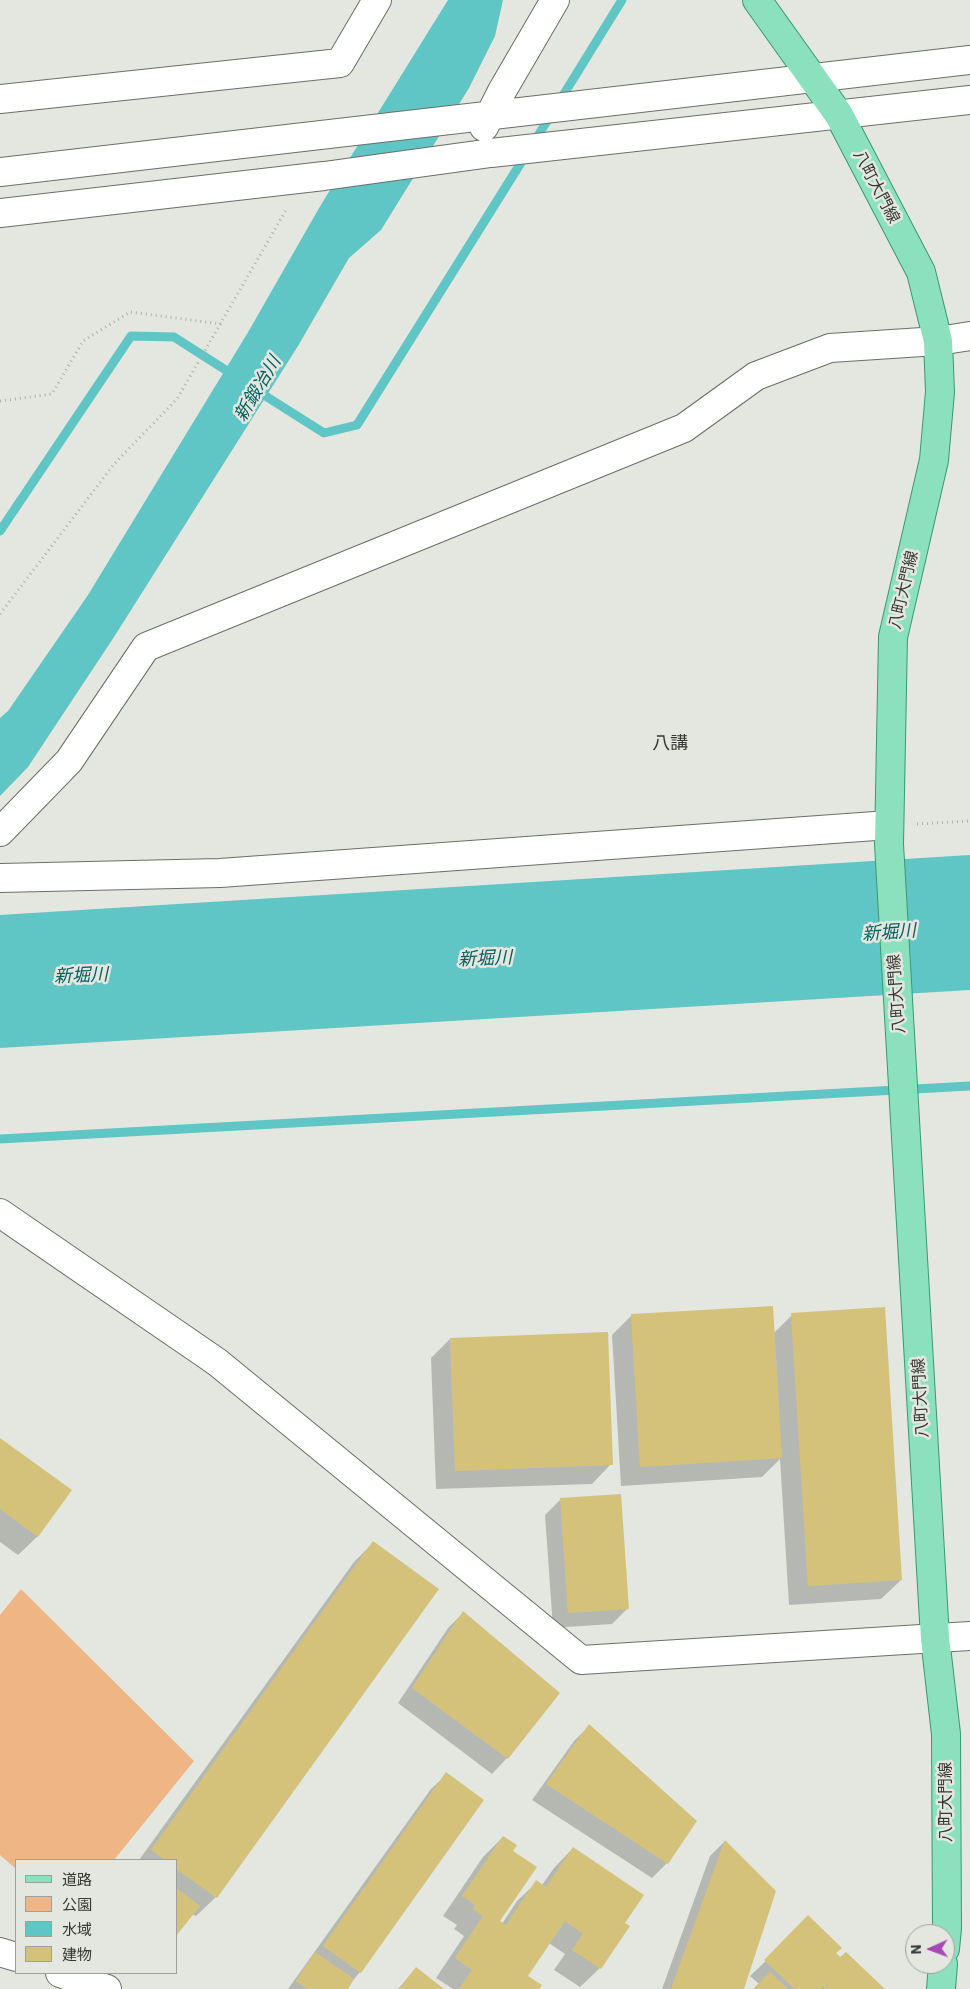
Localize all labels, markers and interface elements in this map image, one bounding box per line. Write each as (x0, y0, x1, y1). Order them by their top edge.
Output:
street label: 八町大門線 (849, 147, 903, 227)
water label: 新鍛冶川 (230, 353, 286, 425)
street label: 八町大門線 (886, 549, 922, 631)
district label: 八講 (652, 733, 688, 755)
water label: 新堀川 (861, 920, 917, 946)
water label: 新堀川 (458, 947, 512, 971)
street label: 八町大門線 (885, 953, 909, 1035)
water label: 新堀川 (54, 964, 108, 988)
street label: 八町大門線 (909, 1358, 933, 1438)
street label: 八町大門線 (936, 1762, 956, 1842)
legend (15, 1859, 178, 1974)
text: 道路 (62, 1870, 92, 1889)
text: 公園 (62, 1895, 92, 1914)
text: 水域 (62, 1920, 92, 1939)
north arrow (905, 1924, 955, 1974)
text: N (907, 1944, 925, 1955)
text: 建物 (62, 1945, 92, 1964)

